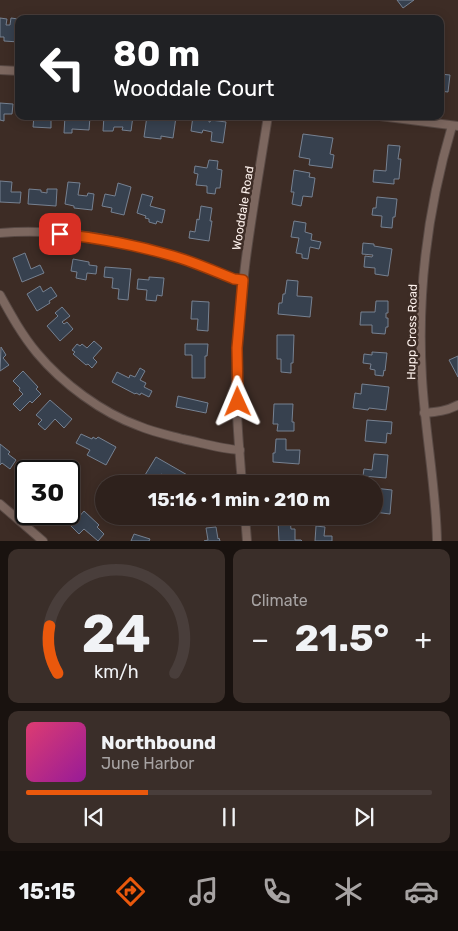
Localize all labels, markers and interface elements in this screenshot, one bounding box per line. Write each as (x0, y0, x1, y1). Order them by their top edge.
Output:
text: 80 m (113, 33, 200, 75)
icon: left (30, 35, 95, 100)
text: Wooddale Court (113, 75, 274, 102)
street label: Wooddale Road (229, 165, 257, 251)
pin (39, 213, 81, 255)
icon: arrive (46, 220, 74, 248)
street label: Hupp Cross Road (404, 284, 420, 380)
position arrow (211, 375, 263, 427)
speed limit sign: 30 (15, 460, 80, 525)
text: 15:16 · 1 min · 210 m (148, 488, 330, 511)
text: Climate (251, 591, 308, 610)
text: 24 (82, 603, 151, 665)
text: 21.5° (295, 615, 389, 661)
text: − (251, 623, 269, 656)
text: + (415, 623, 432, 656)
text: km/h (94, 661, 139, 682)
text: Northbound (101, 731, 216, 754)
text: June Harbor (101, 754, 194, 773)
icon: previous (80, 803, 108, 831)
icon: pause (215, 803, 243, 831)
icon: next (350, 803, 378, 831)
icon: directions (113, 874, 148, 909)
icon: music (186, 874, 221, 909)
icon: phone (259, 874, 294, 909)
icon: climate (331, 874, 366, 909)
icon: car (404, 874, 439, 909)
text: 15:15 (19, 878, 76, 905)

